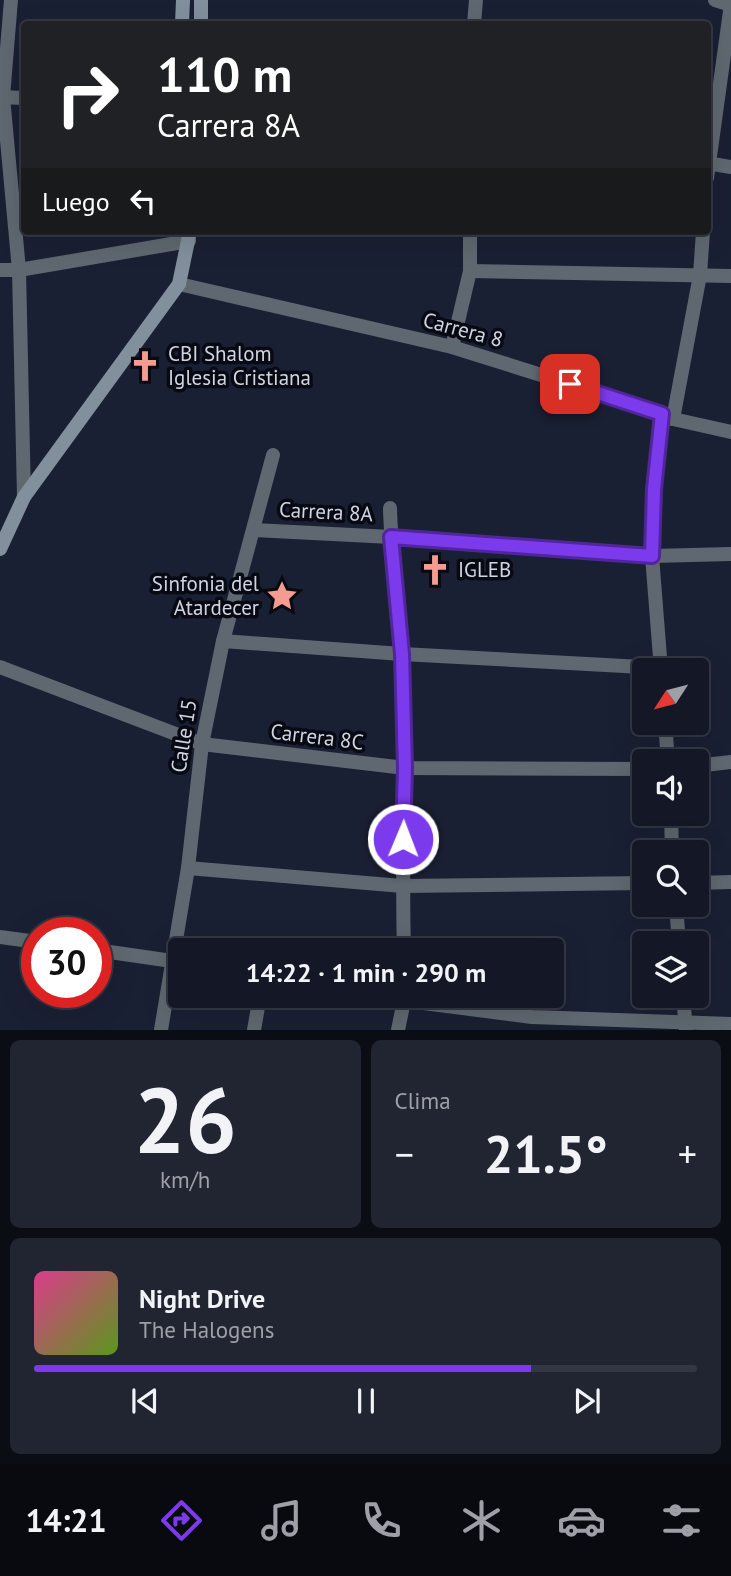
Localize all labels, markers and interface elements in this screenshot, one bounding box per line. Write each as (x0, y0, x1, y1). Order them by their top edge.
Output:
text: 110 m (157, 42, 292, 106)
icon: right (42, 49, 133, 140)
text: Carrera 8A (157, 104, 300, 146)
icon: left (124, 182, 162, 220)
text: Luego (42, 185, 110, 218)
street label: Carrera 8 (420, 306, 506, 353)
place label: CBI Shalom Iglesia Cristiana (168, 340, 311, 391)
church icon: CBI Shalom Iglesia Cristiana (128, 349, 162, 383)
pin (540, 354, 600, 414)
icon: arrive (551, 365, 589, 403)
street label: Carrera 8A (278, 496, 374, 527)
church icon: IGLEB (418, 553, 452, 587)
place label: IGLEB (458, 556, 511, 583)
place label: Sinfonia del Atardecer (152, 570, 259, 621)
place icon: Sinfonia del Atardecer (265, 579, 299, 613)
north arrow (632, 658, 709, 735)
map controls (632, 658, 709, 1008)
street label: Calle 15 (164, 698, 203, 774)
street label: Carrera 8C (269, 717, 365, 756)
button: sound (632, 749, 709, 826)
position arrow (366, 802, 440, 876)
button: search (632, 840, 709, 917)
speed limit sign: 30 (21, 917, 112, 1008)
button: layers (632, 931, 709, 1008)
text: 14:22 · 1 min · 290 m (246, 956, 486, 989)
text: 26 (134, 1060, 237, 1178)
text: Clima (395, 1086, 451, 1115)
text: 21.5° (484, 1120, 608, 1187)
text: − (395, 1129, 414, 1178)
text: + (678, 1129, 697, 1178)
text: km/h (160, 1165, 210, 1194)
text: Night Drive (139, 1282, 265, 1315)
text: The Halogens (139, 1315, 274, 1344)
icon: previous (126, 1382, 164, 1420)
icon: pause (347, 1382, 385, 1420)
icon: next (568, 1382, 606, 1420)
icon: directions (157, 1496, 206, 1545)
icon: music (257, 1496, 306, 1545)
icon: phone (357, 1496, 406, 1545)
icon: climate (457, 1496, 506, 1545)
icon: car (557, 1496, 606, 1545)
icon: filters (657, 1496, 706, 1545)
text: 14:21 (25, 1499, 107, 1541)

